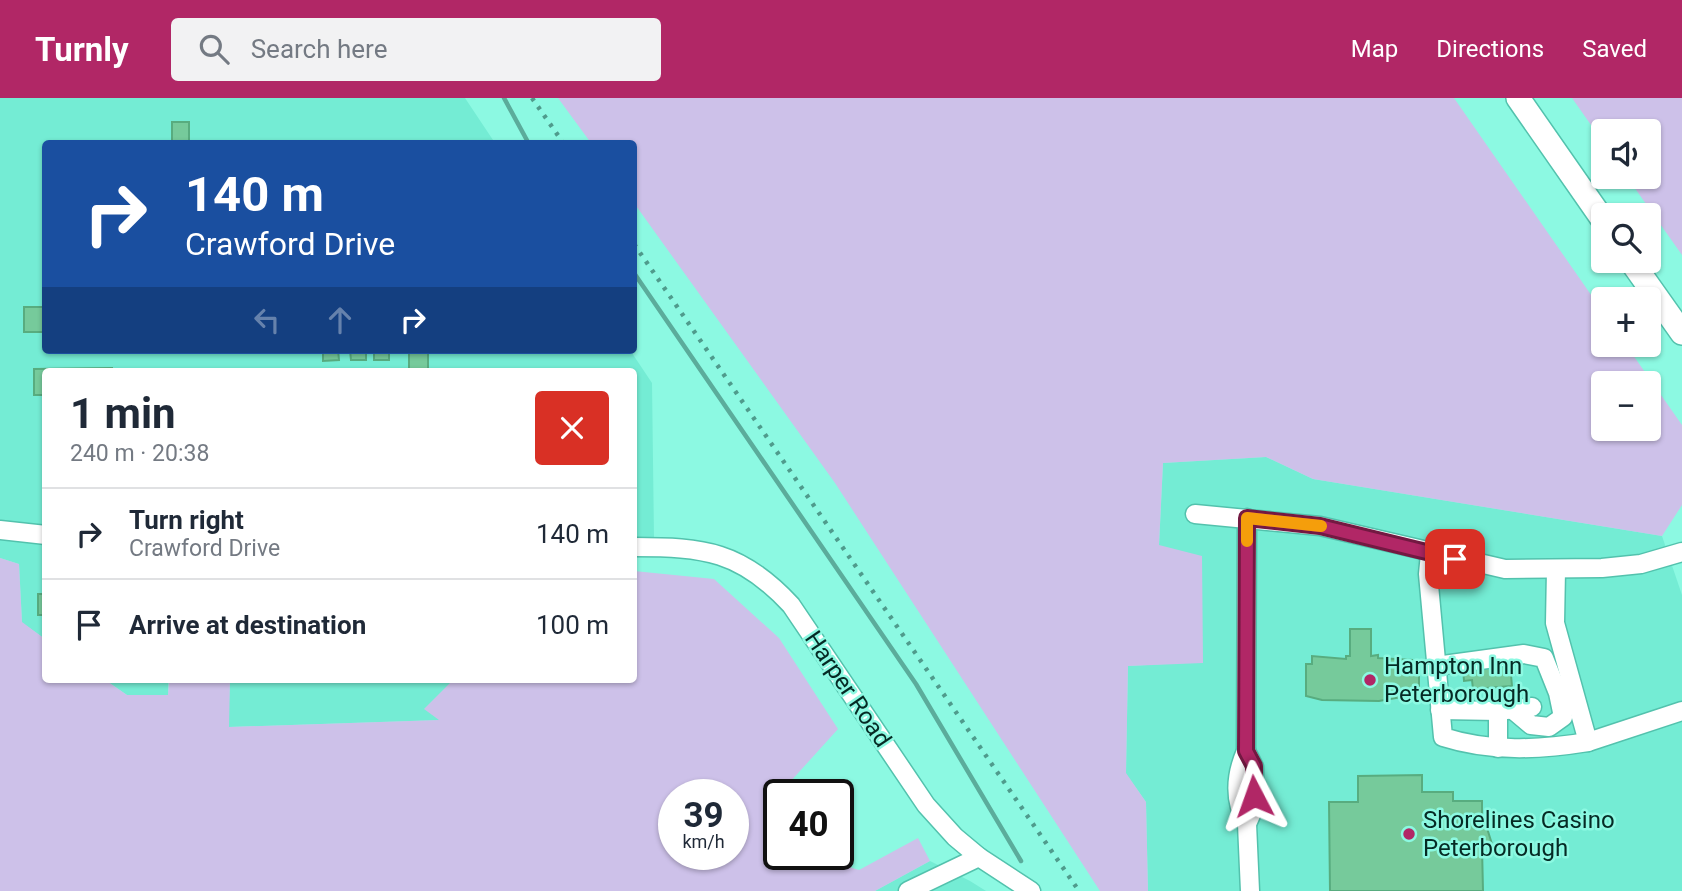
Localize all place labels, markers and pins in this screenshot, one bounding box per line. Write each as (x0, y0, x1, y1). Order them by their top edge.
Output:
pin (1425, 529, 1485, 589)
place label: Hampton Inn Peterborough (1384, 652, 1529, 708)
marker: Hampton Inn Peterborough (1362, 672, 1378, 688)
place label: Shorelines Casino Peterborough (1423, 806, 1615, 862)
marker: Shorelines Casino Peterborough (1401, 826, 1417, 842)

